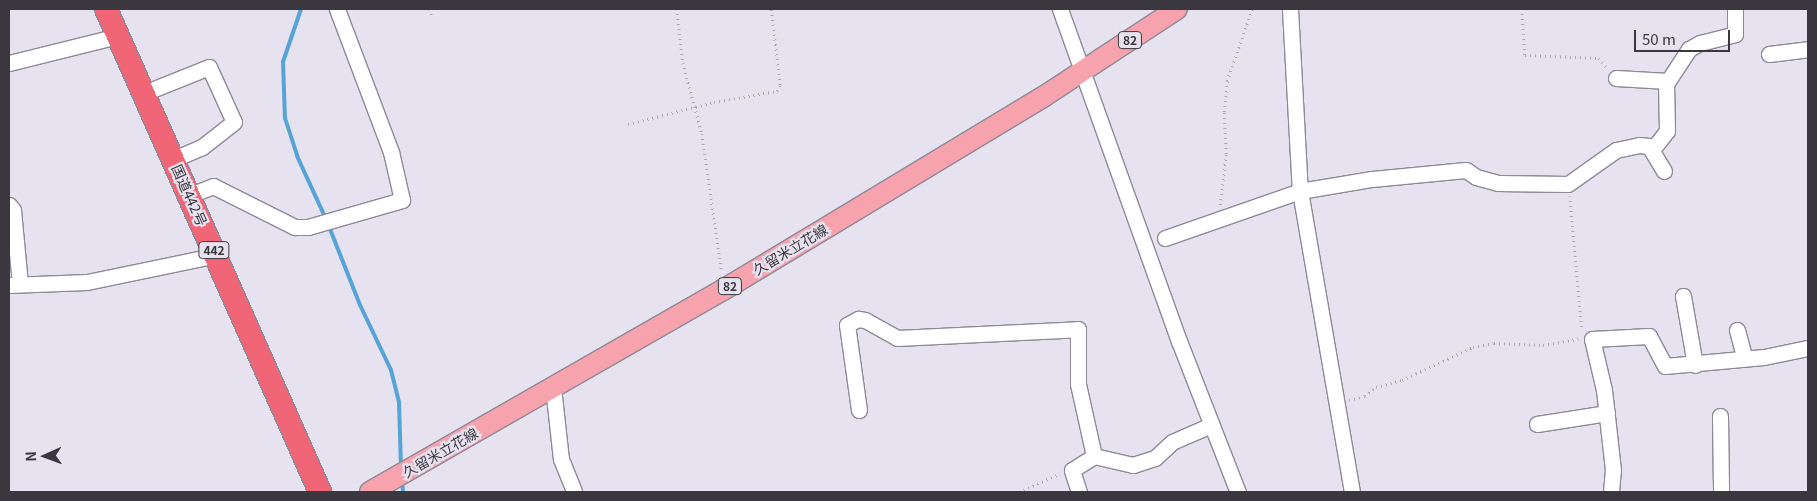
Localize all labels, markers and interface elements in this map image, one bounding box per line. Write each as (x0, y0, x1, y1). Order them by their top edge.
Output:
scale bar (1637, 20, 1733, 52)
text: 50 m (1642, 28, 1676, 49)
road number: 82 (1118, 30, 1142, 50)
street label: 国道442号 (169, 162, 211, 228)
street label: 久留米立花線 (750, 220, 830, 278)
road number: 442 (198, 240, 230, 260)
road number: 82 (718, 276, 742, 296)
street label: 久留米立花線 (399, 424, 481, 480)
north arrow (20, 431, 70, 481)
text: N (20, 451, 40, 462)

